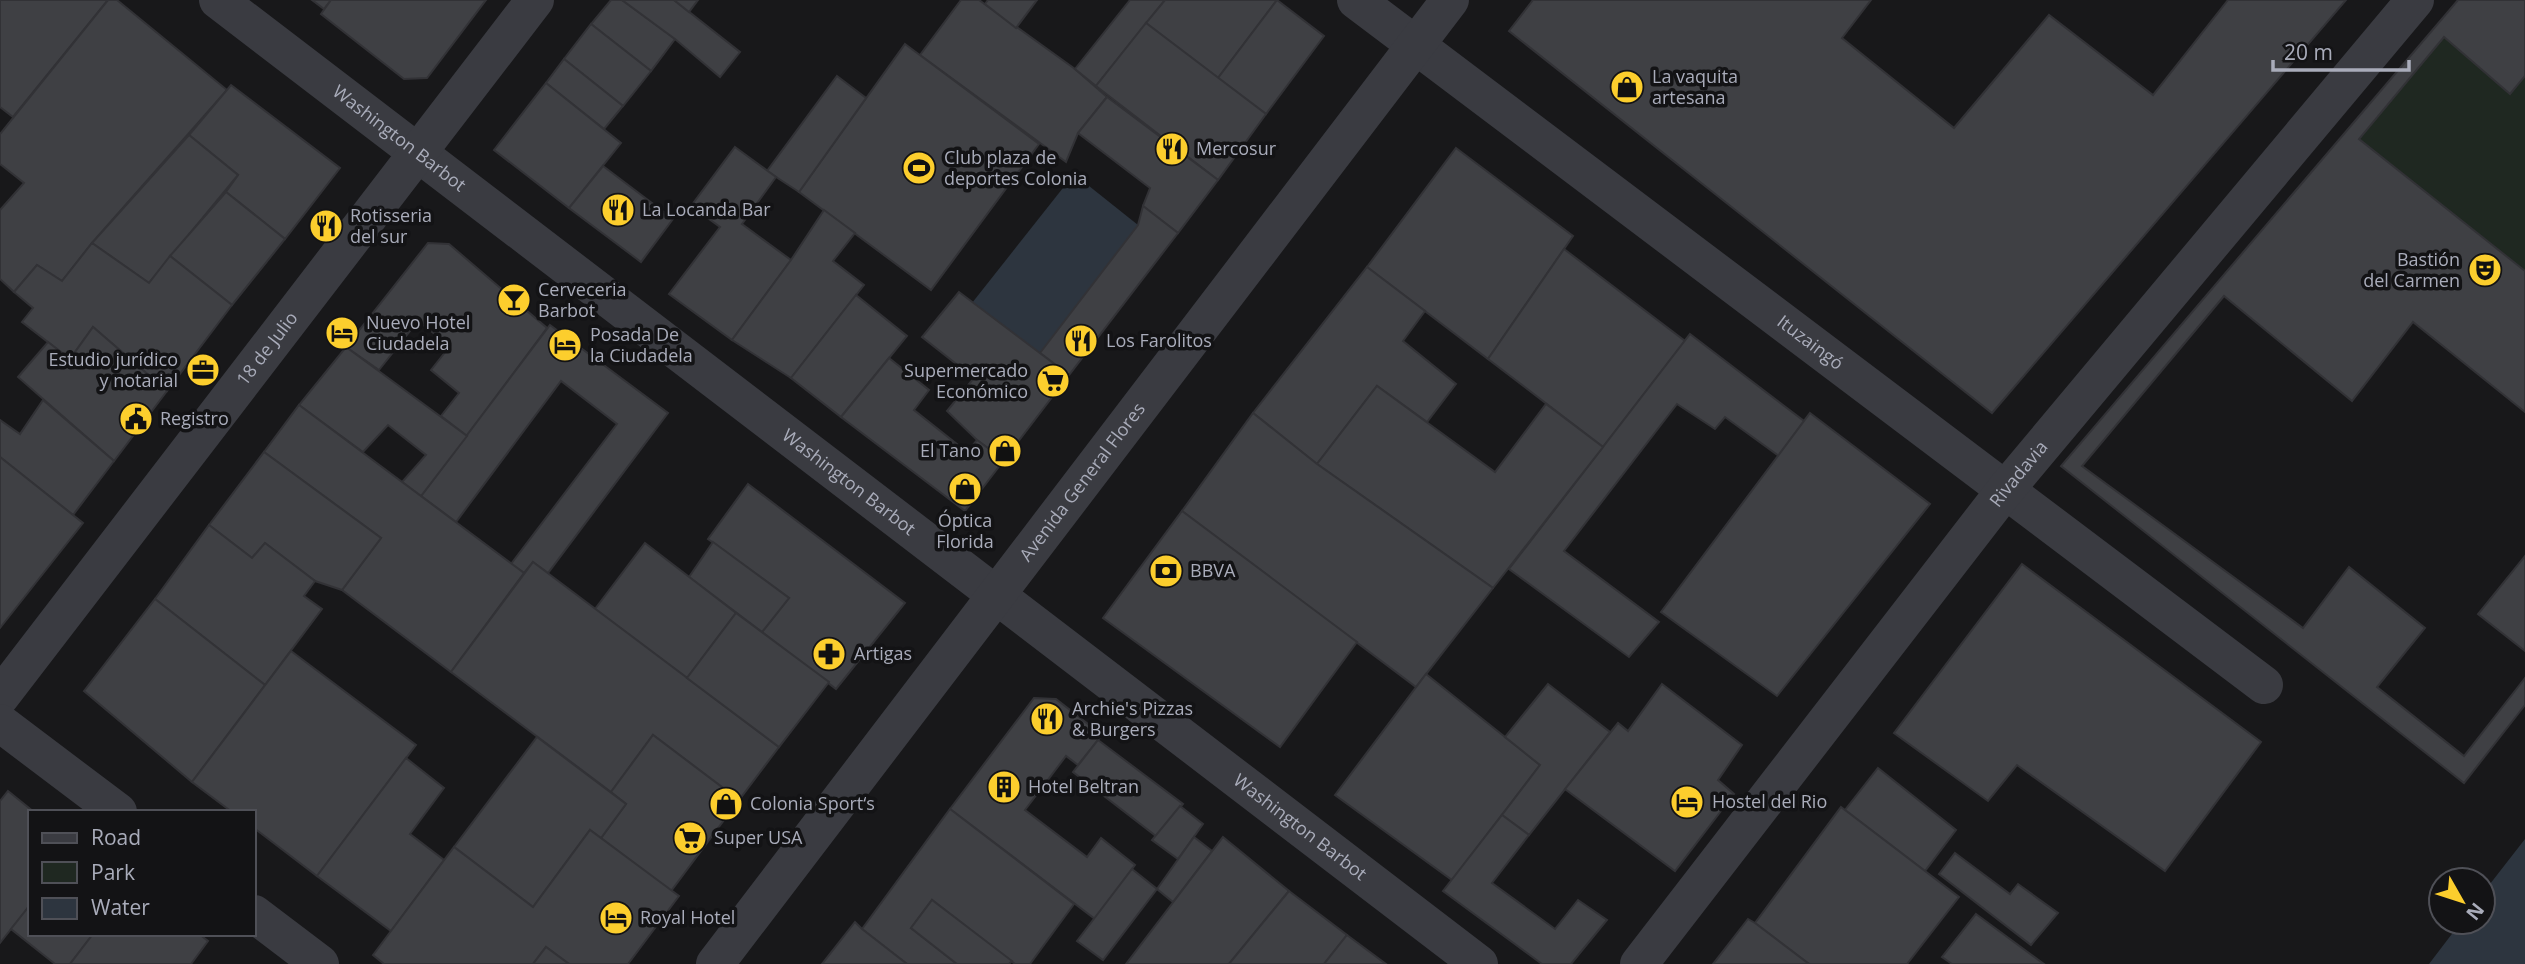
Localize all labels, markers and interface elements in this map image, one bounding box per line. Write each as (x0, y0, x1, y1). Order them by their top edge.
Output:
scale bar (2273, 28, 2410, 72)
text: 20 m (2284, 38, 2333, 66)
place label: La vaquita artesana (1652, 64, 1738, 109)
shop icon: La vaquita artesana (1608, 68, 1646, 106)
street label: Washington Barbot (328, 79, 471, 196)
restaurant icon: Mercosur (1153, 130, 1191, 168)
place label: Mercosur (1196, 136, 1277, 160)
place label: Club plaza de deportes Colonia (944, 145, 1087, 190)
sports icon: Club plaza de deportes Colonia (900, 149, 938, 187)
restaurant icon: La Locanda Bar (599, 191, 637, 229)
place label: La Locanda Bar (642, 197, 771, 221)
place label: Rotisseria del sur (350, 203, 432, 248)
restaurant icon: Rotisseria del sur (307, 207, 345, 245)
place label: Bastión del Carmen (2363, 247, 2460, 292)
theatre icon: Bastión del Carmen (2466, 251, 2504, 289)
place label: Cerveceria Barbot (538, 277, 627, 322)
bar icon: Cerveceria Barbot (495, 281, 533, 319)
street label: 18 de Julio (231, 306, 302, 390)
street label: Ituzaingó (1773, 309, 1849, 375)
place label: Nuevo Hotel Ciudadela (366, 310, 470, 355)
hotel icon: Nuevo Hotel Ciudadela (323, 314, 361, 352)
place label: Posada De la Ciudadela (590, 322, 693, 367)
restaurant icon: Los Farolitos (1062, 322, 1100, 360)
hotel icon: Posada De la Ciudadela (546, 326, 584, 364)
place label: Los Farolitos (1106, 328, 1212, 352)
place label: Estudio jurídico y notarial (48, 347, 178, 392)
office icon: Estudio jurídico y notarial (184, 351, 222, 389)
place label: Supermercado Económico (904, 358, 1028, 403)
supermarket icon: Supermercado Económico (1034, 362, 1072, 400)
street label: Avenida General Flores (1013, 397, 1150, 566)
public building icon: Registro (117, 400, 155, 438)
place label: Registro (160, 406, 229, 430)
street label: Washington Barbot (778, 423, 921, 540)
shop icon: El Tano (986, 432, 1024, 470)
street label: Rivadavia (1984, 435, 2053, 511)
place label: El Tano (920, 438, 981, 462)
shop icon: Óptica Florida (946, 470, 984, 508)
place label: Óptica Florida (936, 508, 994, 553)
bank icon: BBVA (1147, 552, 1185, 590)
place label: BBVA (1190, 558, 1236, 582)
pharmacy icon: Artigas (810, 635, 848, 673)
place label: Artigas (854, 641, 912, 665)
place label: Archie's Pizzas & Burgers (1072, 696, 1193, 741)
restaurant icon: Archie's Pizzas & Burgers (1028, 700, 1066, 738)
building icon: Hotel Beltran (985, 768, 1023, 806)
street label: Washington Barbot (1229, 768, 1372, 885)
place label: Hotel Beltran (1028, 774, 1139, 798)
hotel icon: Hostel del Rio (1668, 783, 1706, 821)
shop icon: Colonia Sport‘s (707, 785, 745, 823)
place label: Hostel del Rio (1712, 789, 1827, 813)
place label: Colonia Sport‘s (750, 791, 875, 815)
legend (28, 810, 256, 936)
supermarket icon: Super USA (671, 819, 709, 857)
text: Road (91, 823, 141, 851)
place label: Super USA (714, 825, 803, 849)
text: Park (91, 858, 135, 886)
north arrow (2427, 866, 2497, 936)
text: Water (91, 893, 150, 921)
text: N (2460, 898, 2490, 926)
hotel icon: Royal Hotel (597, 899, 635, 937)
place label: Royal Hotel (640, 905, 735, 929)

